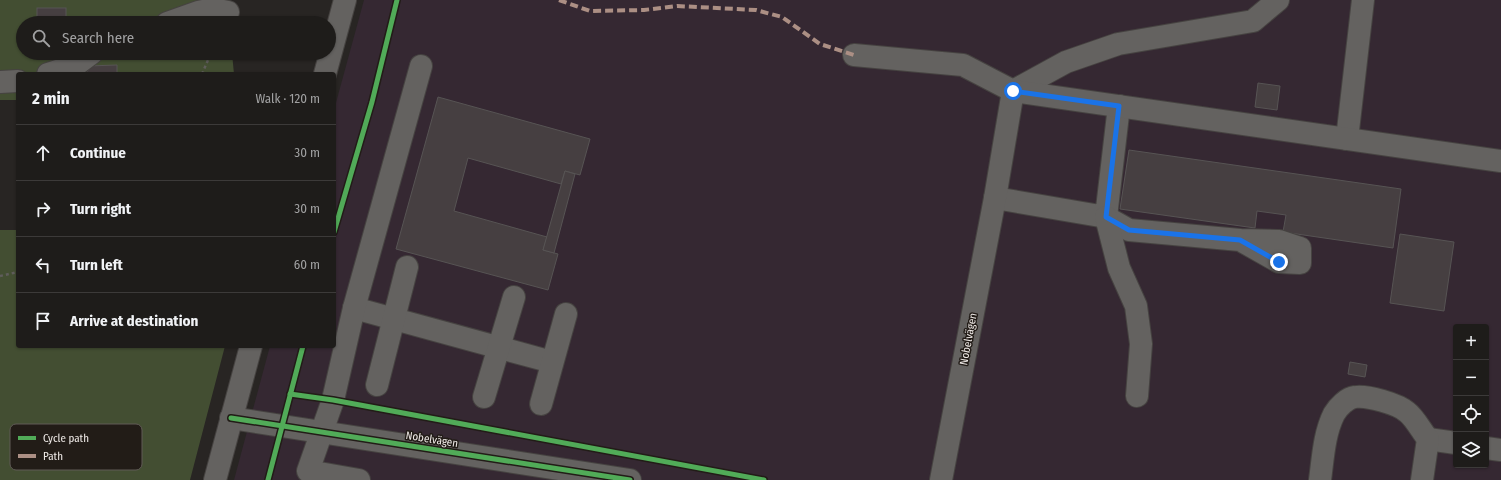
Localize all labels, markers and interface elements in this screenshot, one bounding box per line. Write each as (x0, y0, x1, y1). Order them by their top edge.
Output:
search box (16, 16, 336, 60)
icon: search (30, 27, 52, 49)
text: Search here (62, 29, 134, 47)
route start (1004, 82, 1022, 100)
text: 2 min (32, 88, 70, 109)
text: Walk · 120 m (255, 91, 320, 106)
icon: ahead (32, 142, 54, 164)
text: Continue (70, 144, 126, 162)
text: 30 m (294, 145, 320, 160)
icon: right (32, 198, 54, 220)
text: Turn right (70, 200, 131, 218)
text: 30 m (294, 201, 320, 216)
route end (1270, 253, 1288, 271)
icon: left (32, 254, 54, 276)
text: Turn left (70, 256, 123, 274)
text: 60 m (294, 257, 320, 272)
icon: arrive (32, 310, 54, 332)
text: Arrive at destination (70, 312, 198, 330)
street label: Nobelvägen (957, 312, 980, 366)
map controls (1453, 324, 1489, 468)
button: + (1453, 324, 1489, 360)
button: − (1453, 360, 1489, 396)
button: locate (1453, 396, 1489, 432)
legend (10, 424, 142, 470)
street label: Nobelvägen (405, 429, 459, 450)
text: Cycle path (43, 432, 89, 445)
button: layers (1453, 432, 1489, 468)
text: Path (43, 450, 63, 463)

